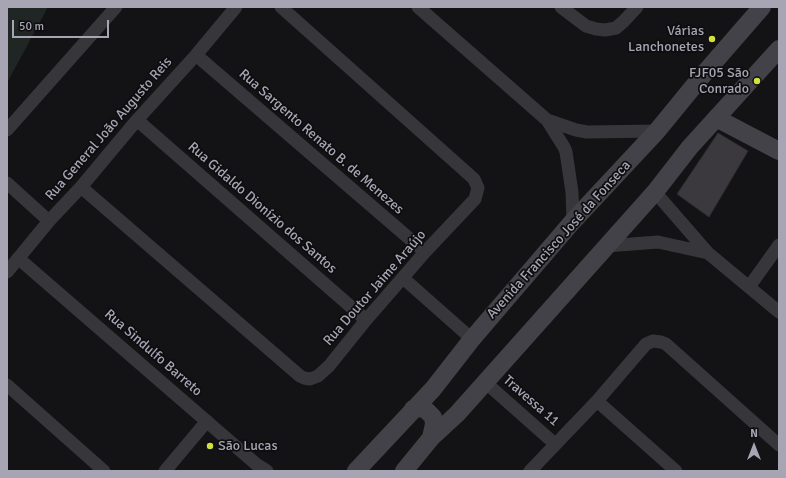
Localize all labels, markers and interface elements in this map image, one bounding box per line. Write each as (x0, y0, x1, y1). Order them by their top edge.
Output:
scale bar (14, 12, 111, 38)
text: 50 m (19, 19, 44, 34)
place label: Várias Lanchonetes (628, 23, 704, 56)
marker: Várias Lanchonetes (707, 34, 717, 44)
street label: Rua General João Augusto Reis (42, 54, 176, 204)
place label: FJF05 São Conrado (689, 65, 749, 98)
street label: Rua Sargento Renato B. de Menezes (235, 66, 407, 218)
marker: FJF05 São Conrado (752, 76, 762, 86)
street label: Rua Gidaldo Dionízio dos Santos (184, 139, 340, 277)
street label: Avenida Francisco José da Fonseca (484, 158, 634, 322)
street label: Rua Doutor Jaime Araújo (320, 227, 430, 349)
street label: Rua Sindulfo Barreto (101, 306, 205, 400)
street label: Travessa 11 (499, 372, 563, 430)
north arrow (734, 426, 774, 466)
text: N (750, 427, 758, 440)
place label: São Lucas (218, 438, 278, 454)
marker: São Lucas (205, 441, 215, 451)

